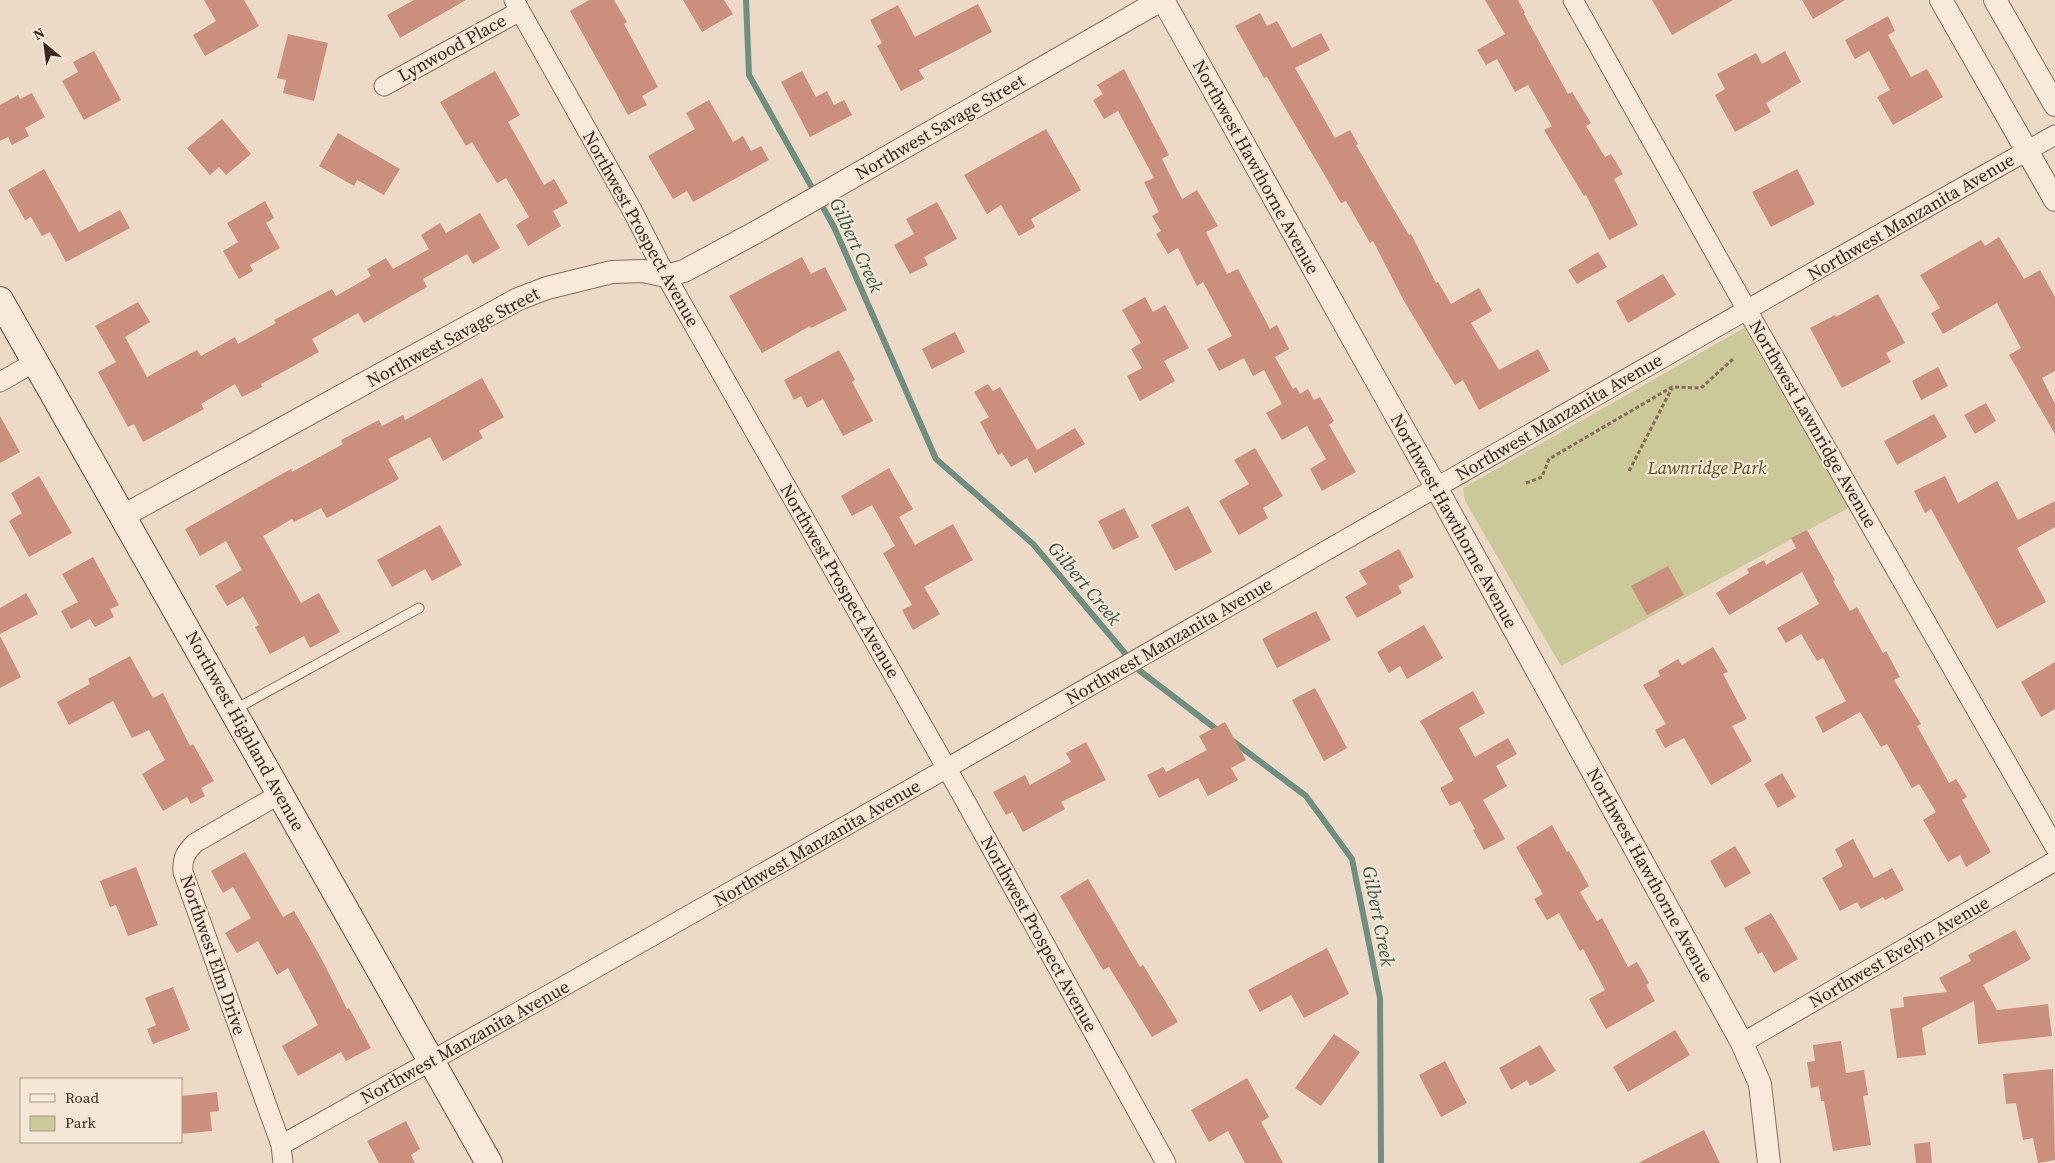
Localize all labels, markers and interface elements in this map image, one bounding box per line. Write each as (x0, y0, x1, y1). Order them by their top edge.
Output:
street label: Lynwood Place (393, 7, 510, 88)
north arrow (20, 20, 70, 70)
text: N (29, 22, 48, 45)
street label: Northwest Hawthorne Avenue (1187, 55, 1326, 278)
street label: Northwest Savage Street (850, 68, 1029, 185)
street label: Northwest Prospect Avenue (577, 126, 706, 331)
street label: Northwest Manzanita Avenue (1803, 147, 2019, 286)
water label: Gilbert Creek (824, 193, 890, 297)
street label: Northwest Savage Street (362, 280, 544, 393)
street label: Northwest Lawnridge Avenue (1744, 315, 1883, 532)
street label: Northwest Manzanita Avenue (1451, 347, 1667, 486)
street label: Northwest Hawthorne Avenue (1385, 409, 1524, 632)
park label: Lawnridge Park (1646, 455, 1767, 480)
street label: Northwest Prospect Avenue (775, 479, 906, 682)
water label: Gilbert Creek (1042, 536, 1128, 630)
street label: Northwest Manzanita Avenue (1061, 571, 1277, 710)
street label: Northwest Highland Avenue (180, 626, 311, 835)
street label: Northwest Hawthorne Avenue (1581, 763, 1720, 986)
street label: Northwest Manzanita Avenue (709, 773, 925, 912)
street label: Northwest Prospect Avenue (975, 831, 1104, 1036)
water label: Gilbert Creek (1357, 864, 1401, 968)
street label: Northwest Elm Drive (174, 872, 253, 1038)
street label: Northwest Evelyn Avenue (1804, 890, 1993, 1013)
street label: Northwest Manzanita Avenue (356, 974, 574, 1109)
legend (20, 1078, 182, 1143)
text: Road (65, 1087, 99, 1108)
text: Park (65, 1112, 97, 1133)

